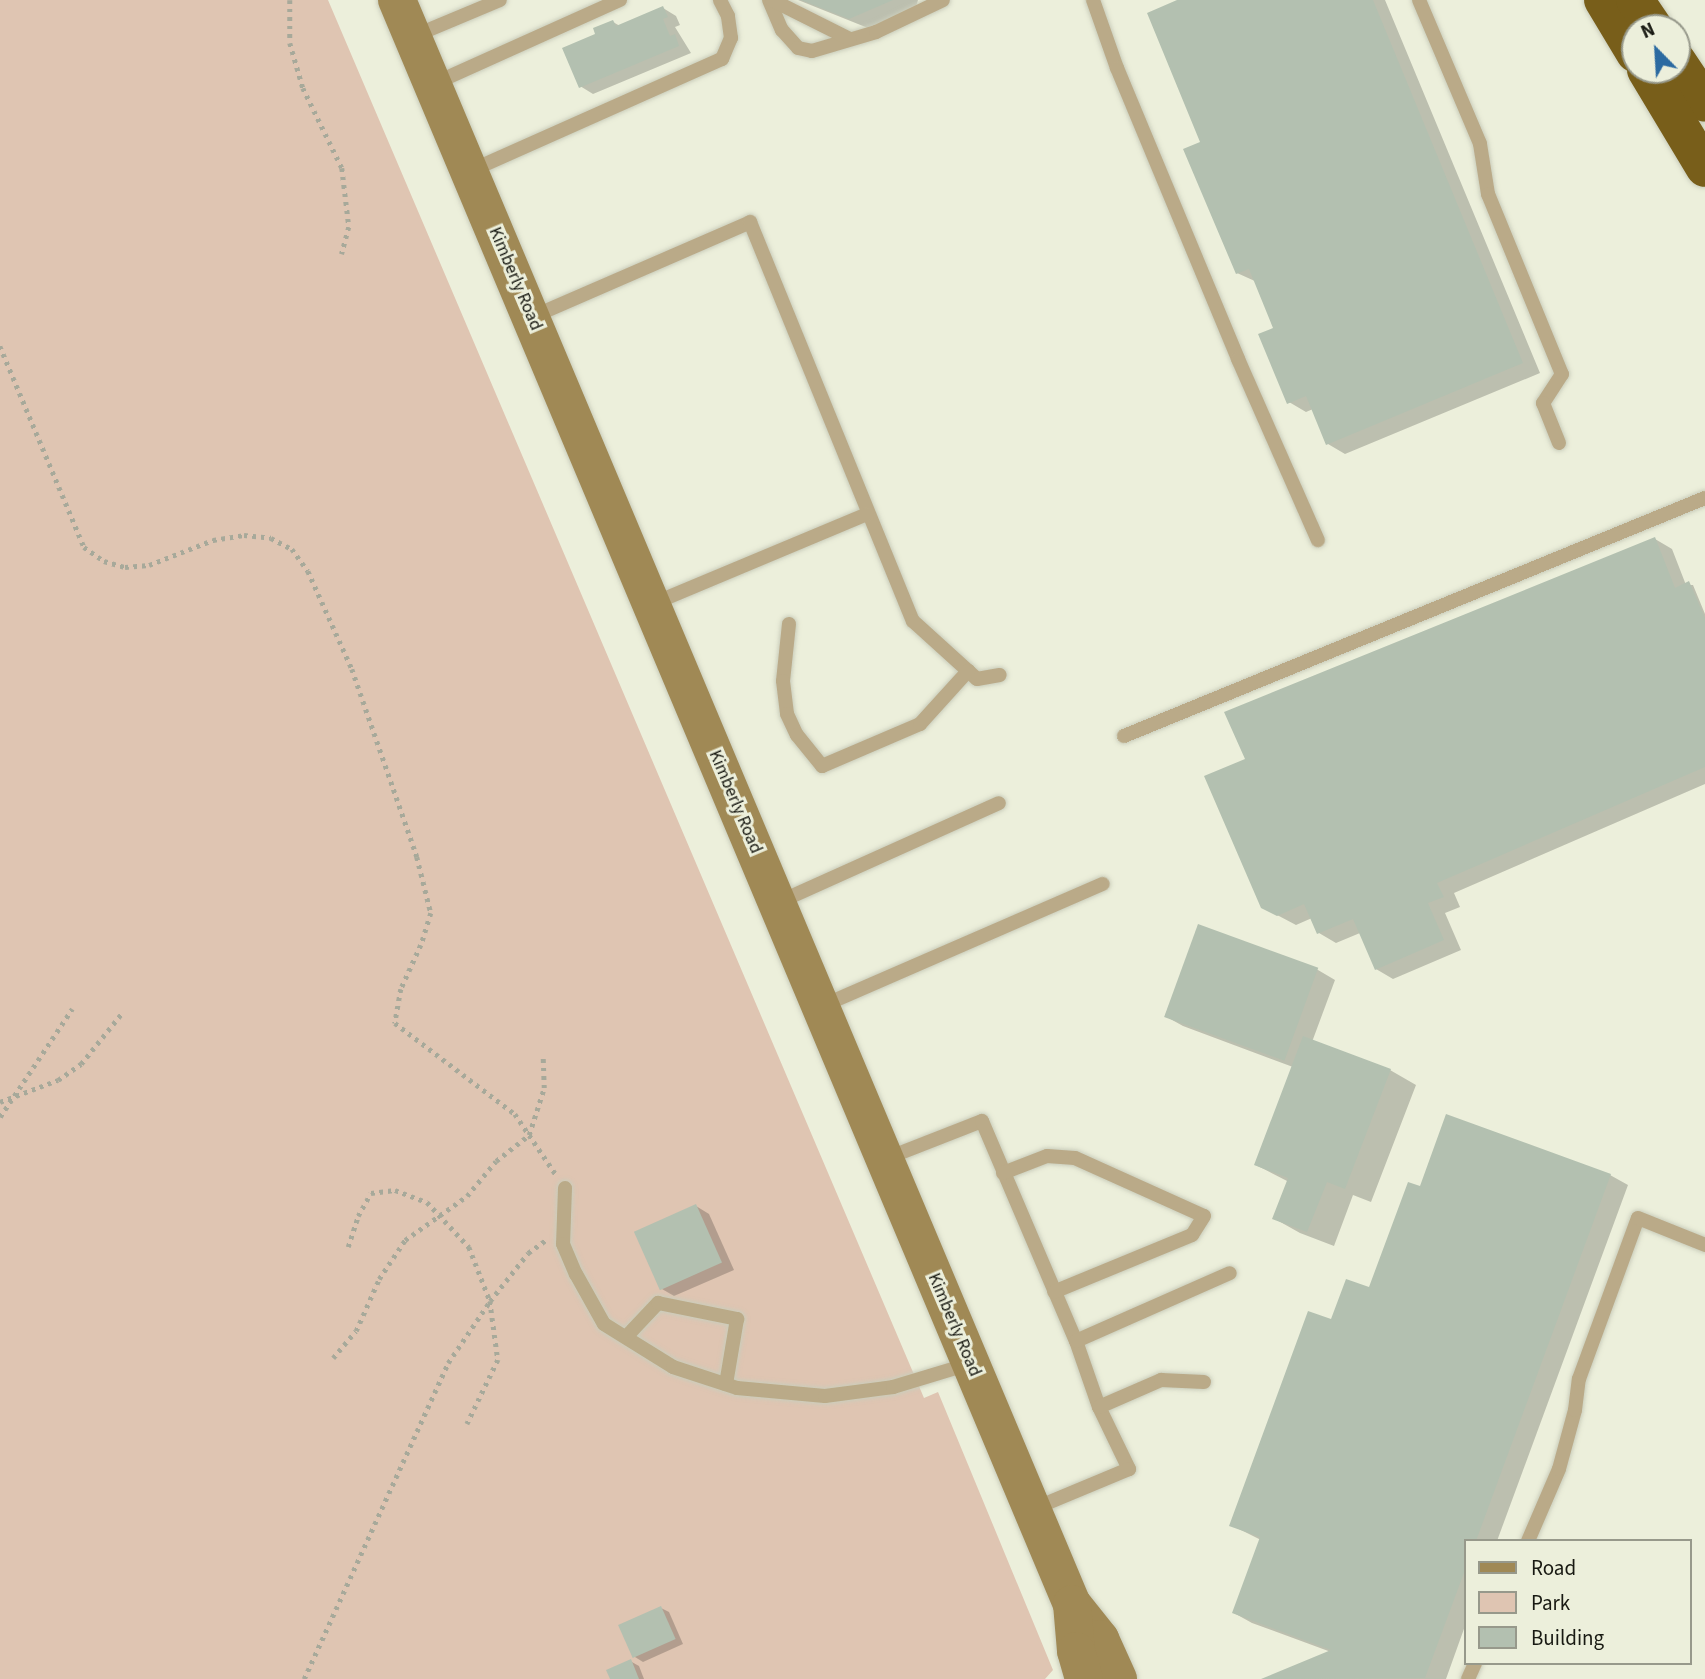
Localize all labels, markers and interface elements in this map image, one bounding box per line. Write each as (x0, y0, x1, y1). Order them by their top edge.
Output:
north arrow (1621, 14, 1691, 84)
text: N (1637, 16, 1659, 46)
street label: Kimberly Road (484, 224, 546, 334)
street label: Kimberly Road (704, 747, 766, 857)
street label: Kimberly Road (923, 1270, 985, 1380)
legend (1464, 1539, 1691, 1665)
text: Road (1531, 1553, 1576, 1583)
text: Park (1531, 1588, 1570, 1618)
text: Building (1531, 1623, 1604, 1653)

